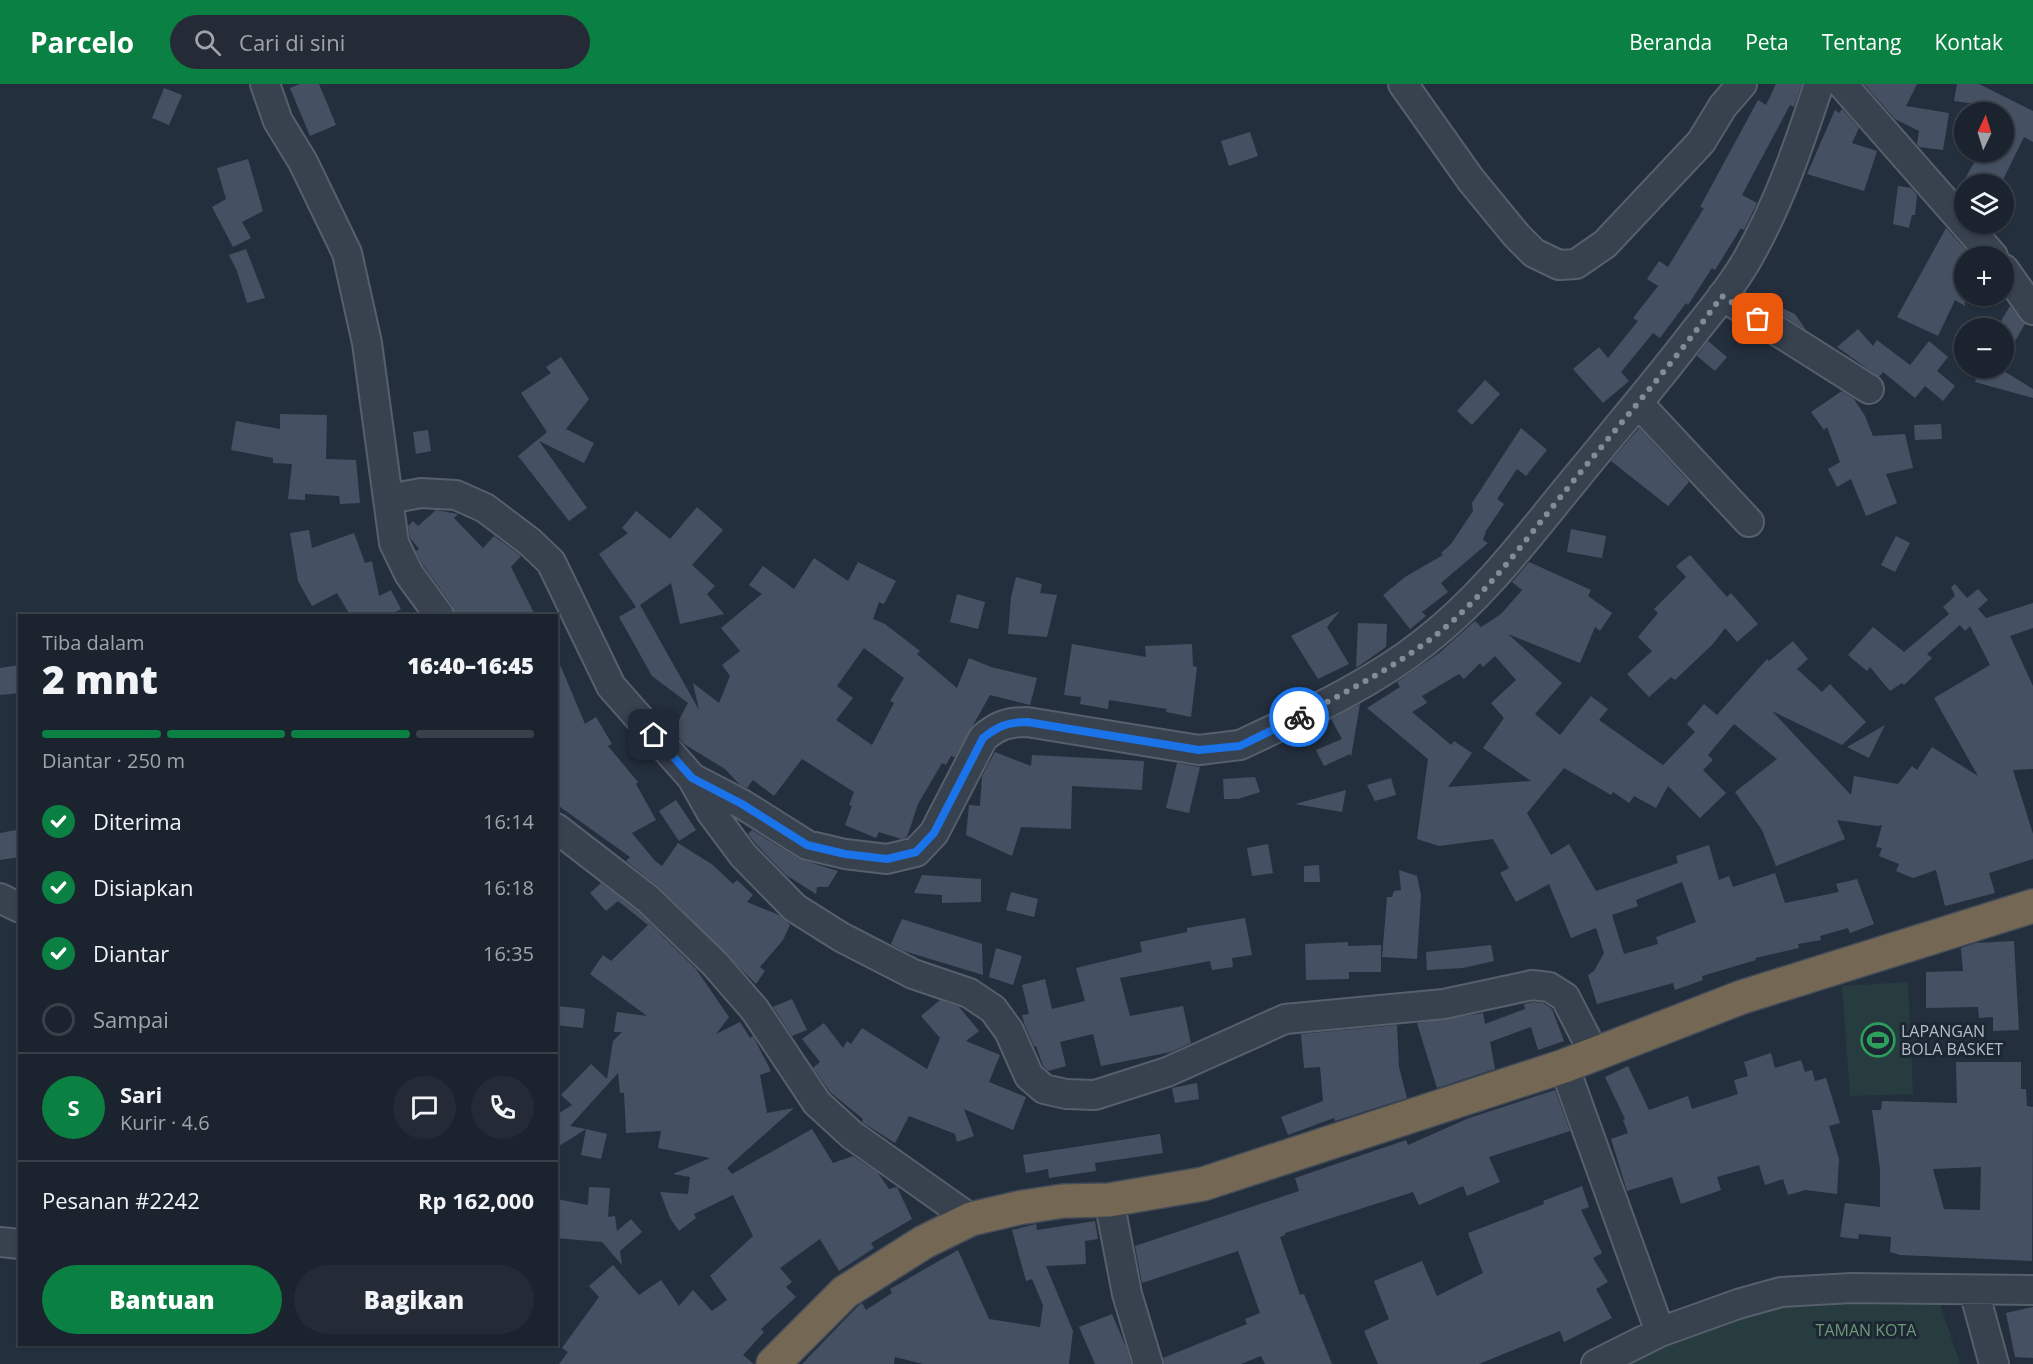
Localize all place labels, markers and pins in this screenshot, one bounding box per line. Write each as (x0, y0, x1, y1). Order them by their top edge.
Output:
pin (1732, 293, 1783, 344)
pin (628, 709, 679, 760)
place label: LAPANGAN BOLA BASKET (1901, 1020, 2003, 1060)
sports icon: LAPANGAN BOLA BASKET (1860, 1022, 1896, 1058)

